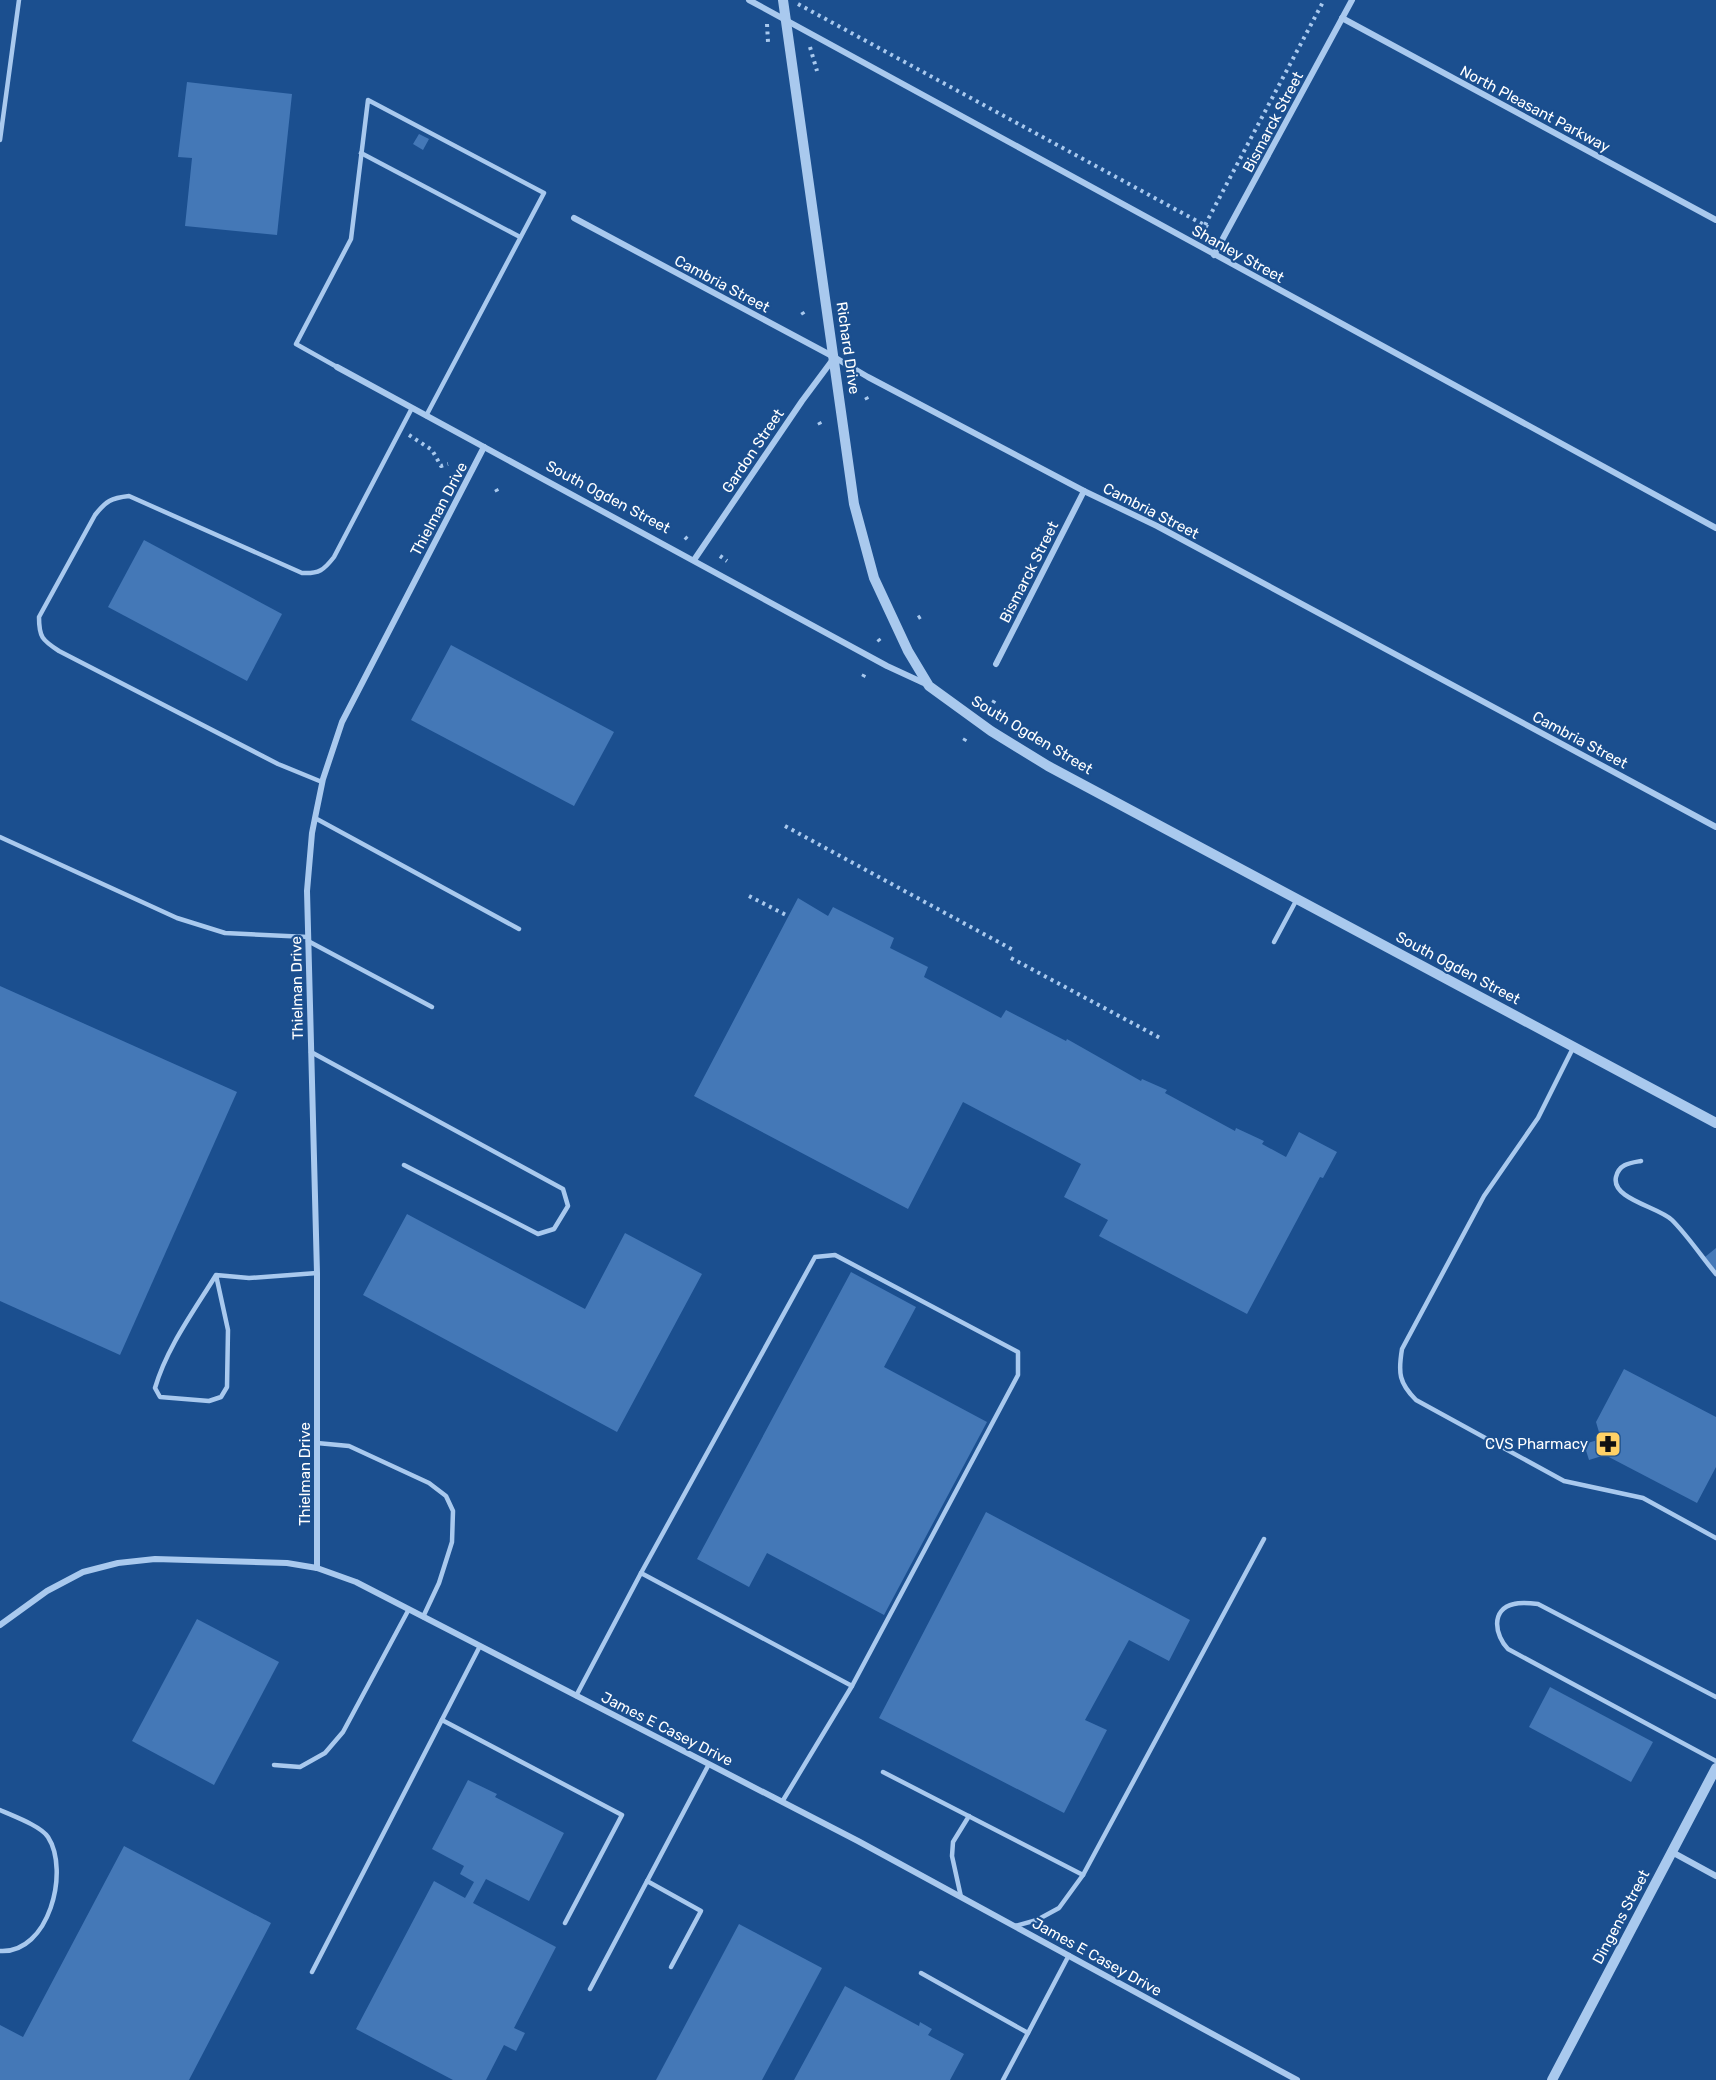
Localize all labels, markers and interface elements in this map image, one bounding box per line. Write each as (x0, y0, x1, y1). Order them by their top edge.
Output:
street label: North Pleasant Parkway (1457, 62, 1613, 156)
street label: Bismarck Street (1239, 68, 1307, 175)
street label: Shanley Street (1189, 221, 1287, 287)
street label: Cambria Street (671, 251, 773, 317)
street label: Richard Drive (833, 301, 863, 395)
street label: Gardon Street (718, 405, 788, 497)
street label: South Ogden Street (543, 457, 673, 537)
street label: Thielman Drive (407, 459, 471, 559)
street label: Cambria Street (1100, 479, 1202, 543)
street label: Bismarck Street (996, 518, 1062, 626)
street label: South Ogden Street (968, 692, 1096, 778)
street label: Cambria Street (1529, 707, 1631, 773)
street label: South Ogden Street (1393, 928, 1523, 1008)
street label: Thielman Drive (287, 936, 307, 1040)
street label: Thielman Drive (296, 1422, 314, 1526)
pharmacy icon: CVS Pharmacy (1593, 1429, 1623, 1459)
place label: CVS Pharmacy (1485, 1435, 1588, 1453)
street label: James E Casey Drive (598, 1688, 736, 1770)
street label: Dingens Street (1589, 1867, 1653, 1967)
street label: James E Casey Drive (1029, 1914, 1165, 2000)

